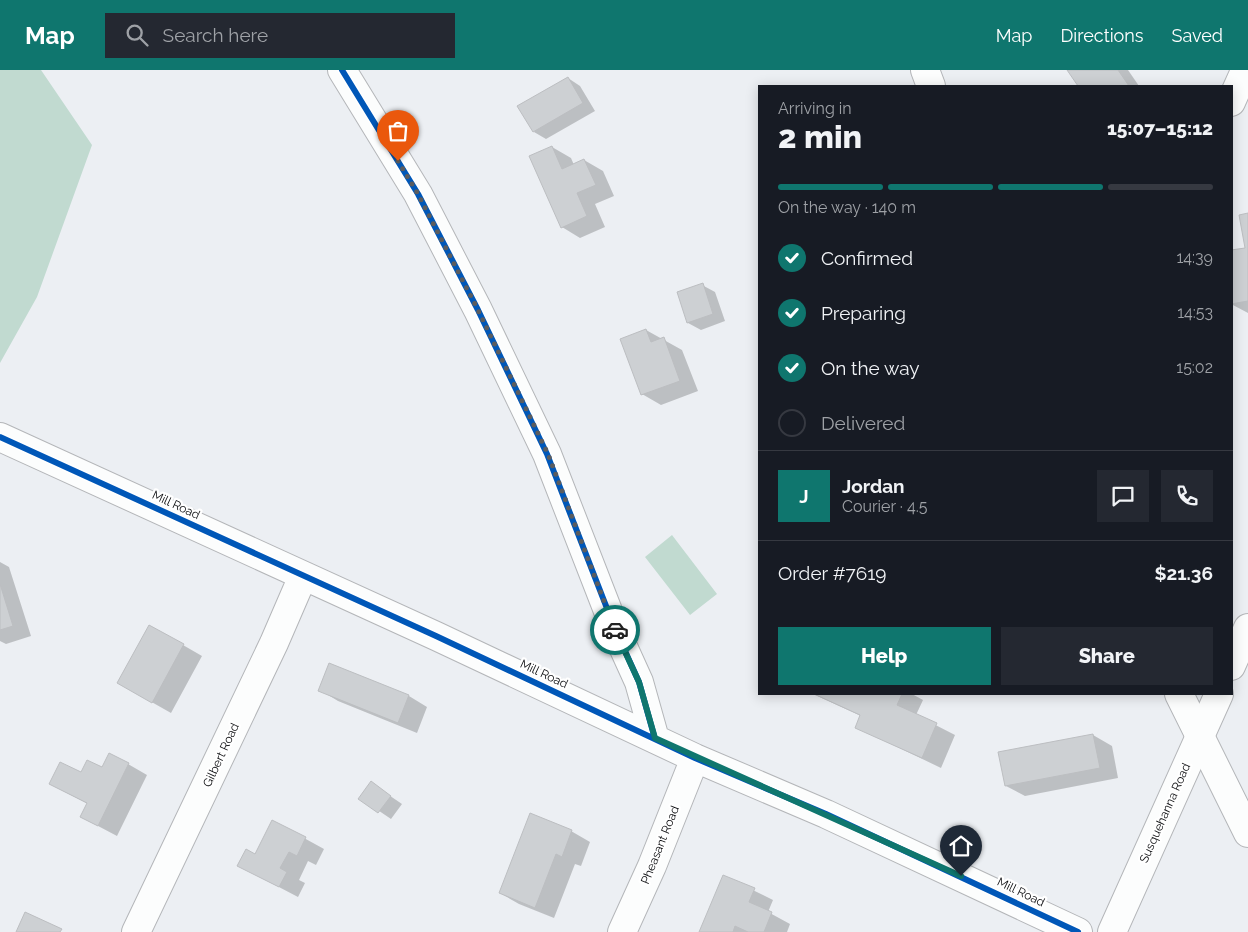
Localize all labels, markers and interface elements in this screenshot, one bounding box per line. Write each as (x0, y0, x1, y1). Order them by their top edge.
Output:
search box (105, 13, 455, 58)
text: Map (25, 21, 75, 50)
icon: search (123, 21, 151, 49)
text: Search here (163, 24, 268, 46)
text: Map (996, 25, 1032, 46)
text: Directions (1060, 25, 1144, 46)
text: Saved (1172, 25, 1223, 46)
text: Arriving in (778, 99, 852, 118)
pin (377, 110, 419, 161)
icon: bag (384, 117, 412, 145)
text: 15:07–15:12 (1107, 117, 1213, 139)
text: 2 min (778, 118, 862, 155)
text: On the way · 140 m (778, 198, 916, 217)
icon: check (778, 244, 806, 272)
text: Confirmed (821, 247, 913, 269)
text: 14:39 (1176, 248, 1213, 267)
icon: check (778, 299, 806, 327)
text: Preparing (821, 302, 906, 324)
text: 14:53 (1177, 303, 1213, 322)
icon: check (778, 354, 806, 382)
text: On the way (821, 357, 920, 379)
text: 15:02 (1176, 358, 1213, 377)
text: Delivered (821, 412, 905, 434)
button: chat (1097, 470, 1149, 522)
button: phone (1161, 470, 1213, 522)
text: Jordan (842, 475, 905, 497)
text: J (799, 485, 809, 507)
street label: Mill Road (150, 488, 202, 522)
text: Courier · 4.5 (842, 497, 927, 516)
text: Order #7619 (778, 562, 886, 584)
text: $21.36 (1154, 562, 1213, 584)
courier (590, 605, 640, 655)
icon: car (601, 616, 629, 644)
button: Help (778, 627, 991, 685)
button: Share (1001, 627, 1213, 685)
street label: Mill Road (518, 657, 570, 691)
street label: Gilbert Road (200, 721, 242, 789)
street label: Susquehanna Road (1137, 761, 1193, 865)
street label: Pheasant Road (638, 804, 682, 886)
pin (940, 825, 982, 876)
icon: home (947, 832, 975, 860)
street label: Mill Road (995, 874, 1047, 910)

